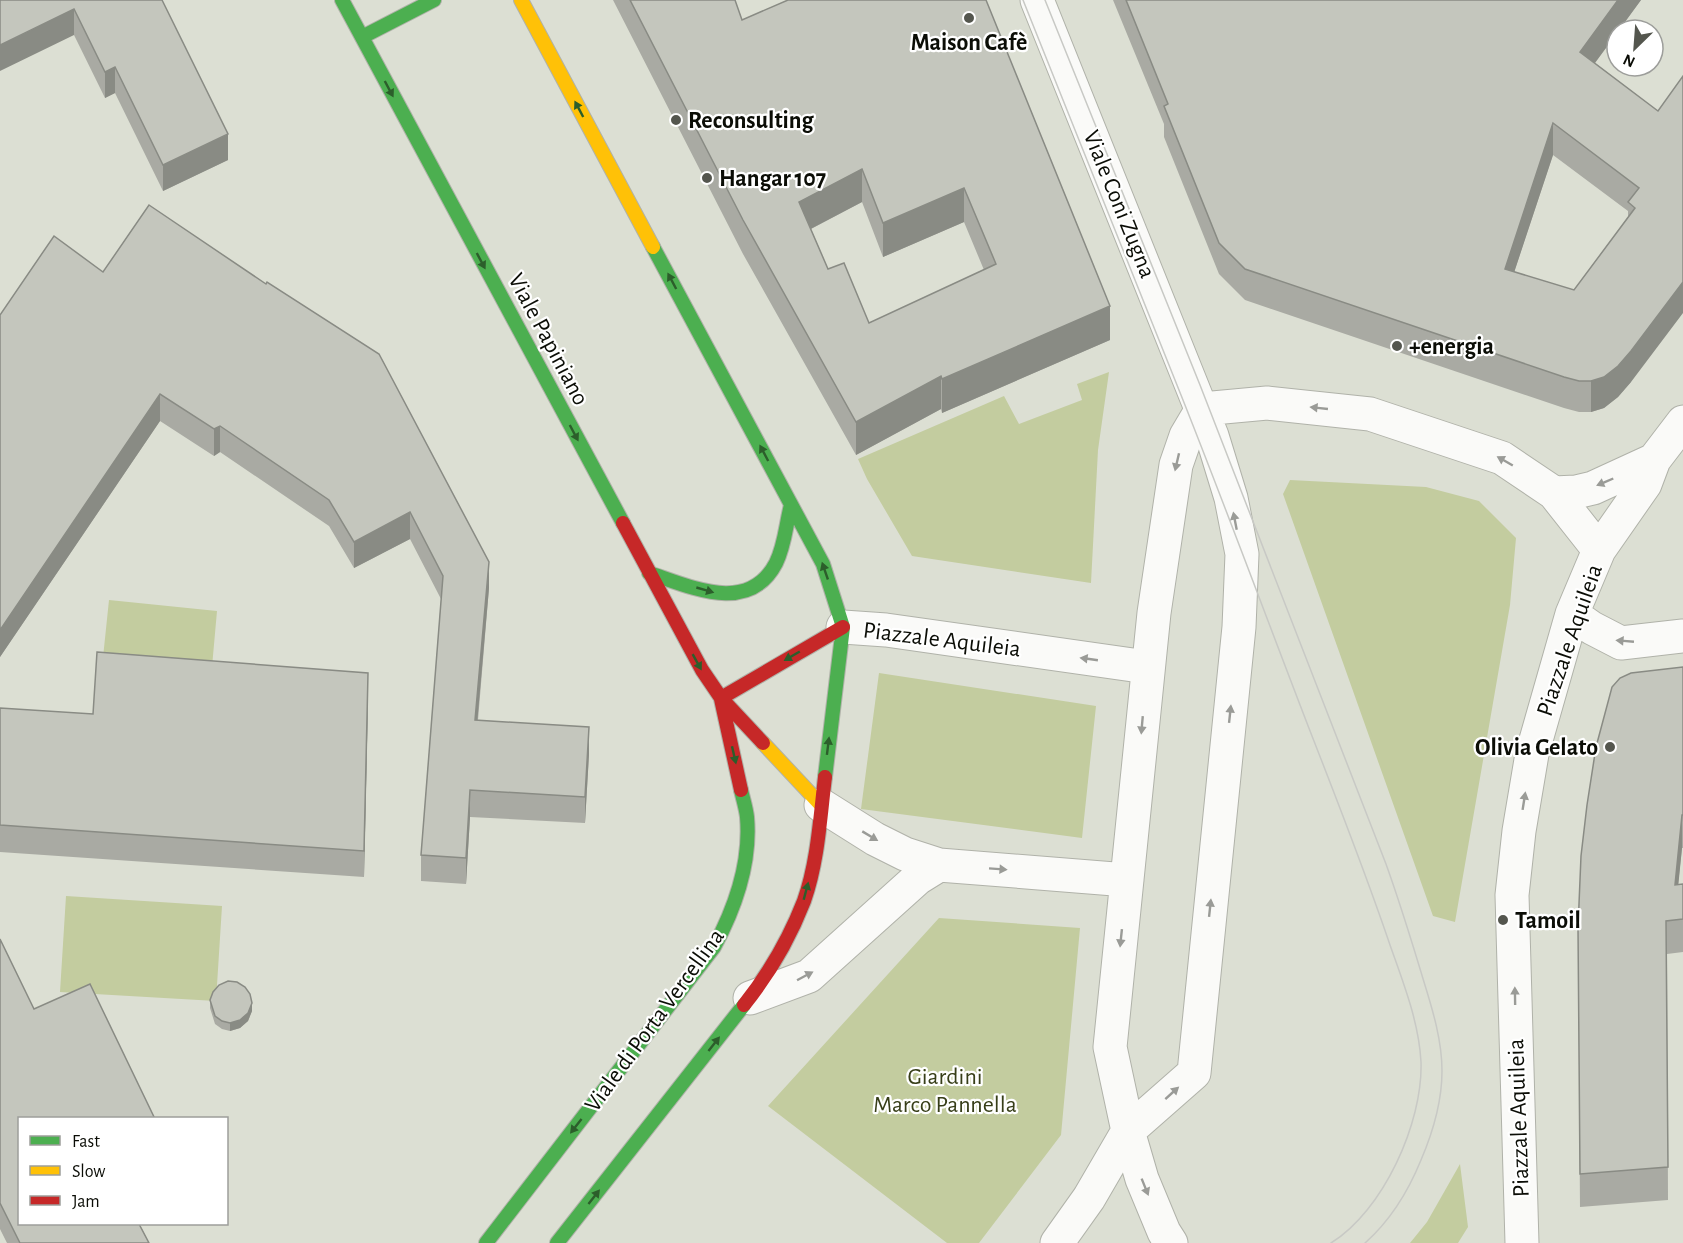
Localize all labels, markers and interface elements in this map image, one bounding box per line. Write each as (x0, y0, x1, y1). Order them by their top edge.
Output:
marker: Maison Cafè (962, 11, 976, 25)
north arrow (1605, 18, 1665, 78)
place label: Maison Cafè (911, 31, 1027, 55)
text: N (1621, 51, 1638, 70)
one-way arrow (384, 81, 394, 98)
one-way arrow (574, 101, 584, 118)
place label: Reconsulting (688, 109, 814, 133)
marker: Reconsulting (669, 113, 683, 127)
street label: Viale Coni Zugna (1079, 127, 1160, 282)
place label: Hangar 107 (719, 167, 826, 191)
marker: Hangar 107 (700, 171, 714, 185)
one-way arrow (476, 253, 486, 270)
street label: Viale Papiniano (503, 270, 593, 409)
one-way arrow (667, 273, 676, 290)
place label: +energia (1409, 335, 1494, 359)
marker: +energia (1390, 339, 1404, 353)
one-way arrow (1309, 403, 1328, 413)
one-way arrow (569, 424, 578, 441)
one-way arrow (759, 445, 768, 462)
one-way arrow (1172, 453, 1182, 471)
one-way arrow (1496, 456, 1513, 466)
one-way arrow (1596, 477, 1614, 487)
one-way arrow (1230, 511, 1239, 530)
street label: Piazzale Aquileia (1533, 561, 1607, 719)
one-way arrow (820, 562, 830, 580)
one-way arrow (696, 586, 714, 596)
street label: Piazzale Aquileia (862, 618, 1022, 662)
one-way arrow (1615, 636, 1634, 646)
one-way arrow (784, 651, 800, 662)
one-way arrow (692, 654, 702, 671)
one-way arrow (1079, 655, 1098, 664)
one-way arrow (1225, 705, 1235, 724)
one-way arrow (1137, 715, 1146, 734)
place label: Olivia Gelato (1475, 736, 1598, 760)
one-way arrow (823, 737, 833, 756)
marker: Olivia Gelato (1603, 740, 1617, 754)
one-way arrow (730, 745, 740, 764)
one-way arrow (1520, 792, 1529, 811)
one-way arrow (862, 831, 878, 842)
one-way arrow (988, 864, 1007, 874)
one-way arrow (802, 881, 811, 899)
one-way arrow (1205, 899, 1215, 918)
place label: Tamoil (1515, 909, 1581, 933)
marker: Tamoil (1496, 913, 1510, 927)
street label: Viale di Porta Vercellina (581, 925, 729, 1117)
one-way arrow (1116, 929, 1126, 948)
one-way arrow (796, 971, 813, 981)
one-way arrow (1510, 986, 1520, 1005)
one-way arrow (708, 1036, 721, 1052)
street label: Piazzale Aquileia (1504, 1038, 1534, 1198)
park label: Giardini Marco Pannella (873, 1065, 1017, 1117)
one-way arrow (1164, 1086, 1179, 1100)
legend (18, 1117, 228, 1225)
one-way arrow (570, 1119, 582, 1134)
text: Fast (72, 1133, 100, 1151)
text: Slow (72, 1163, 105, 1181)
one-way arrow (1141, 1178, 1150, 1196)
one-way arrow (587, 1189, 600, 1205)
text: Jam (72, 1193, 100, 1211)

